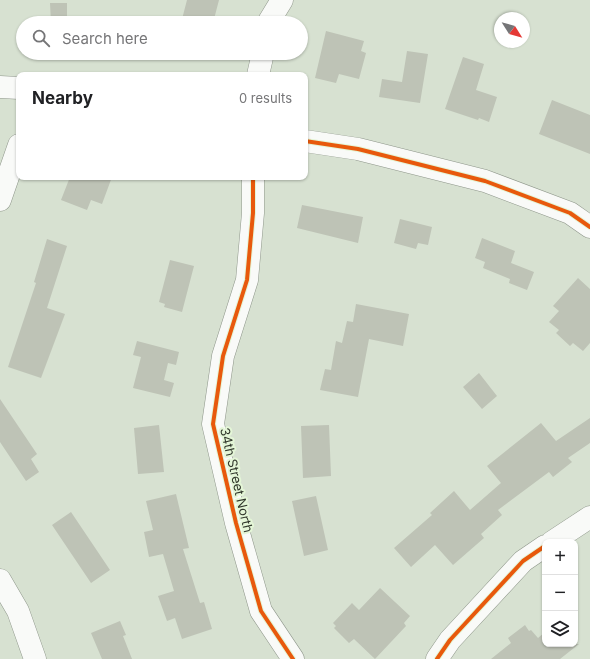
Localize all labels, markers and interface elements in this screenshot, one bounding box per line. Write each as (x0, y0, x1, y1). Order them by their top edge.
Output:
north arrow (494, 12, 530, 48)
search box (16, 16, 308, 60)
icon: search (30, 27, 52, 49)
text: Search here (62, 29, 148, 48)
text: Nearby (32, 88, 93, 108)
text: 0 results (239, 90, 292, 106)
street label: 34th Street North (217, 426, 257, 534)
map controls (542, 539, 578, 647)
button: + (542, 539, 578, 575)
button: − (542, 575, 578, 611)
button: layers (542, 611, 578, 647)

